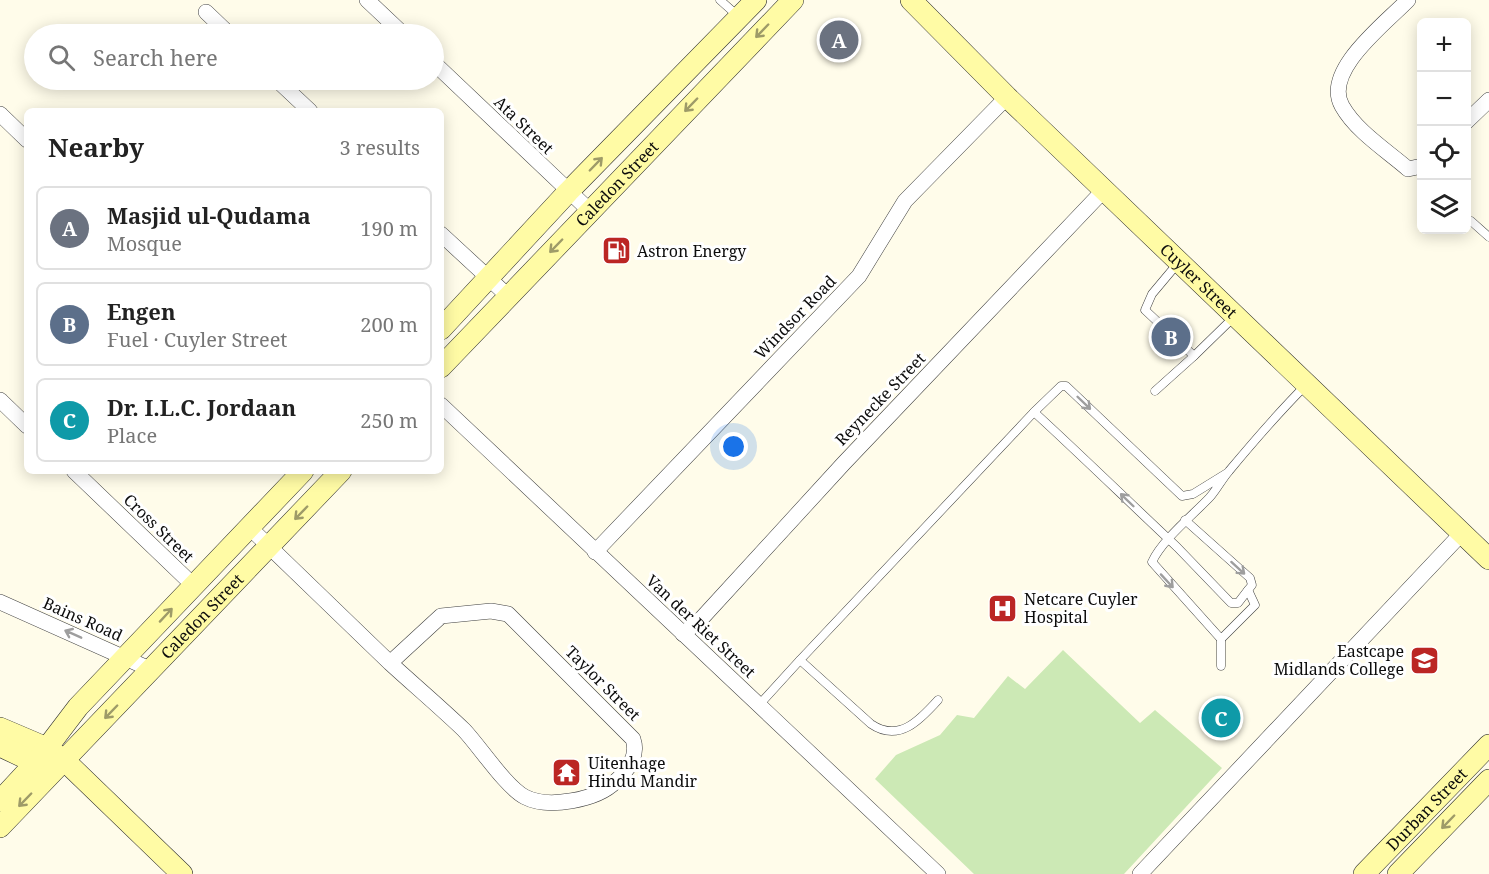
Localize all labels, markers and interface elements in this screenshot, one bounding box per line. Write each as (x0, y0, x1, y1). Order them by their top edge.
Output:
pin: A (820, 18, 858, 63)
map controls (1417, 18, 1471, 234)
button: + (1417, 18, 1471, 72)
search box (24, 24, 444, 90)
one-way arrow (755, 24, 770, 39)
icon: search (45, 41, 78, 74)
text: Search here (93, 42, 218, 72)
button: − (1417, 72, 1471, 126)
street label: Ata Street (489, 91, 559, 159)
one-way arrow (685, 97, 699, 112)
button: locate (1417, 126, 1471, 180)
text: Nearby (48, 129, 144, 165)
text: 3 results (340, 134, 420, 161)
street label: Caledon Street (571, 136, 663, 231)
one-way arrow (589, 156, 604, 171)
button: layers (1417, 180, 1471, 234)
text: Masjid ul-Qudama (107, 200, 311, 230)
text: A (62, 215, 77, 242)
text: 190 m (360, 215, 418, 242)
text: Mosque (107, 230, 182, 257)
fuel station icon: Astron Energy (600, 235, 632, 267)
one-way arrow (549, 238, 564, 253)
street label: Cuyler Street (1155, 239, 1242, 323)
place label: Astron Energy (637, 240, 747, 262)
street label: Windsor Road (749, 270, 841, 364)
text: Engen (107, 296, 176, 326)
text: B (63, 311, 76, 338)
text: 200 m (360, 311, 418, 338)
pin: B (1152, 314, 1190, 360)
text: Fuel · Cuyler Street (107, 326, 287, 353)
street label: Reynecke Street (830, 347, 930, 450)
text: Dr. I.L.C. Jordaan (107, 392, 296, 422)
one-way arrow (1076, 396, 1091, 410)
text: C (63, 407, 76, 434)
text: 250 m (360, 407, 418, 434)
text: Place (107, 422, 157, 449)
your location (719, 432, 748, 461)
street label: Cross Street (119, 489, 199, 567)
one-way arrow (1120, 493, 1135, 507)
one-way arrow (294, 506, 308, 521)
one-way arrow (1230, 560, 1245, 574)
street label: Caledon Street (156, 568, 248, 664)
street label: Van der Riet Street (642, 570, 761, 683)
one-way arrow (1160, 574, 1174, 589)
place label: Netcare Cuyler Hospital (1024, 588, 1138, 628)
street label: Bains Road (40, 592, 126, 646)
hospital icon: Netcare Cuyler Hospital (987, 592, 1019, 624)
one-way arrow (159, 608, 173, 623)
one-way arrow (64, 628, 82, 639)
place label: Eastcape Midlands College (1274, 640, 1404, 680)
street label: Taylor Street (561, 641, 646, 726)
school or university icon: Eastcape Midlands College (1409, 644, 1441, 676)
pin: C (1202, 696, 1240, 740)
one-way arrow (104, 705, 119, 720)
place label: Uitenhage Hindu Mandir (588, 752, 698, 792)
temple icon: Uitenhage Hindu Mandir (551, 756, 583, 788)
street label: Durban Street (1381, 763, 1472, 856)
one-way arrow (18, 793, 33, 808)
one-way arrow (1441, 815, 1456, 830)

